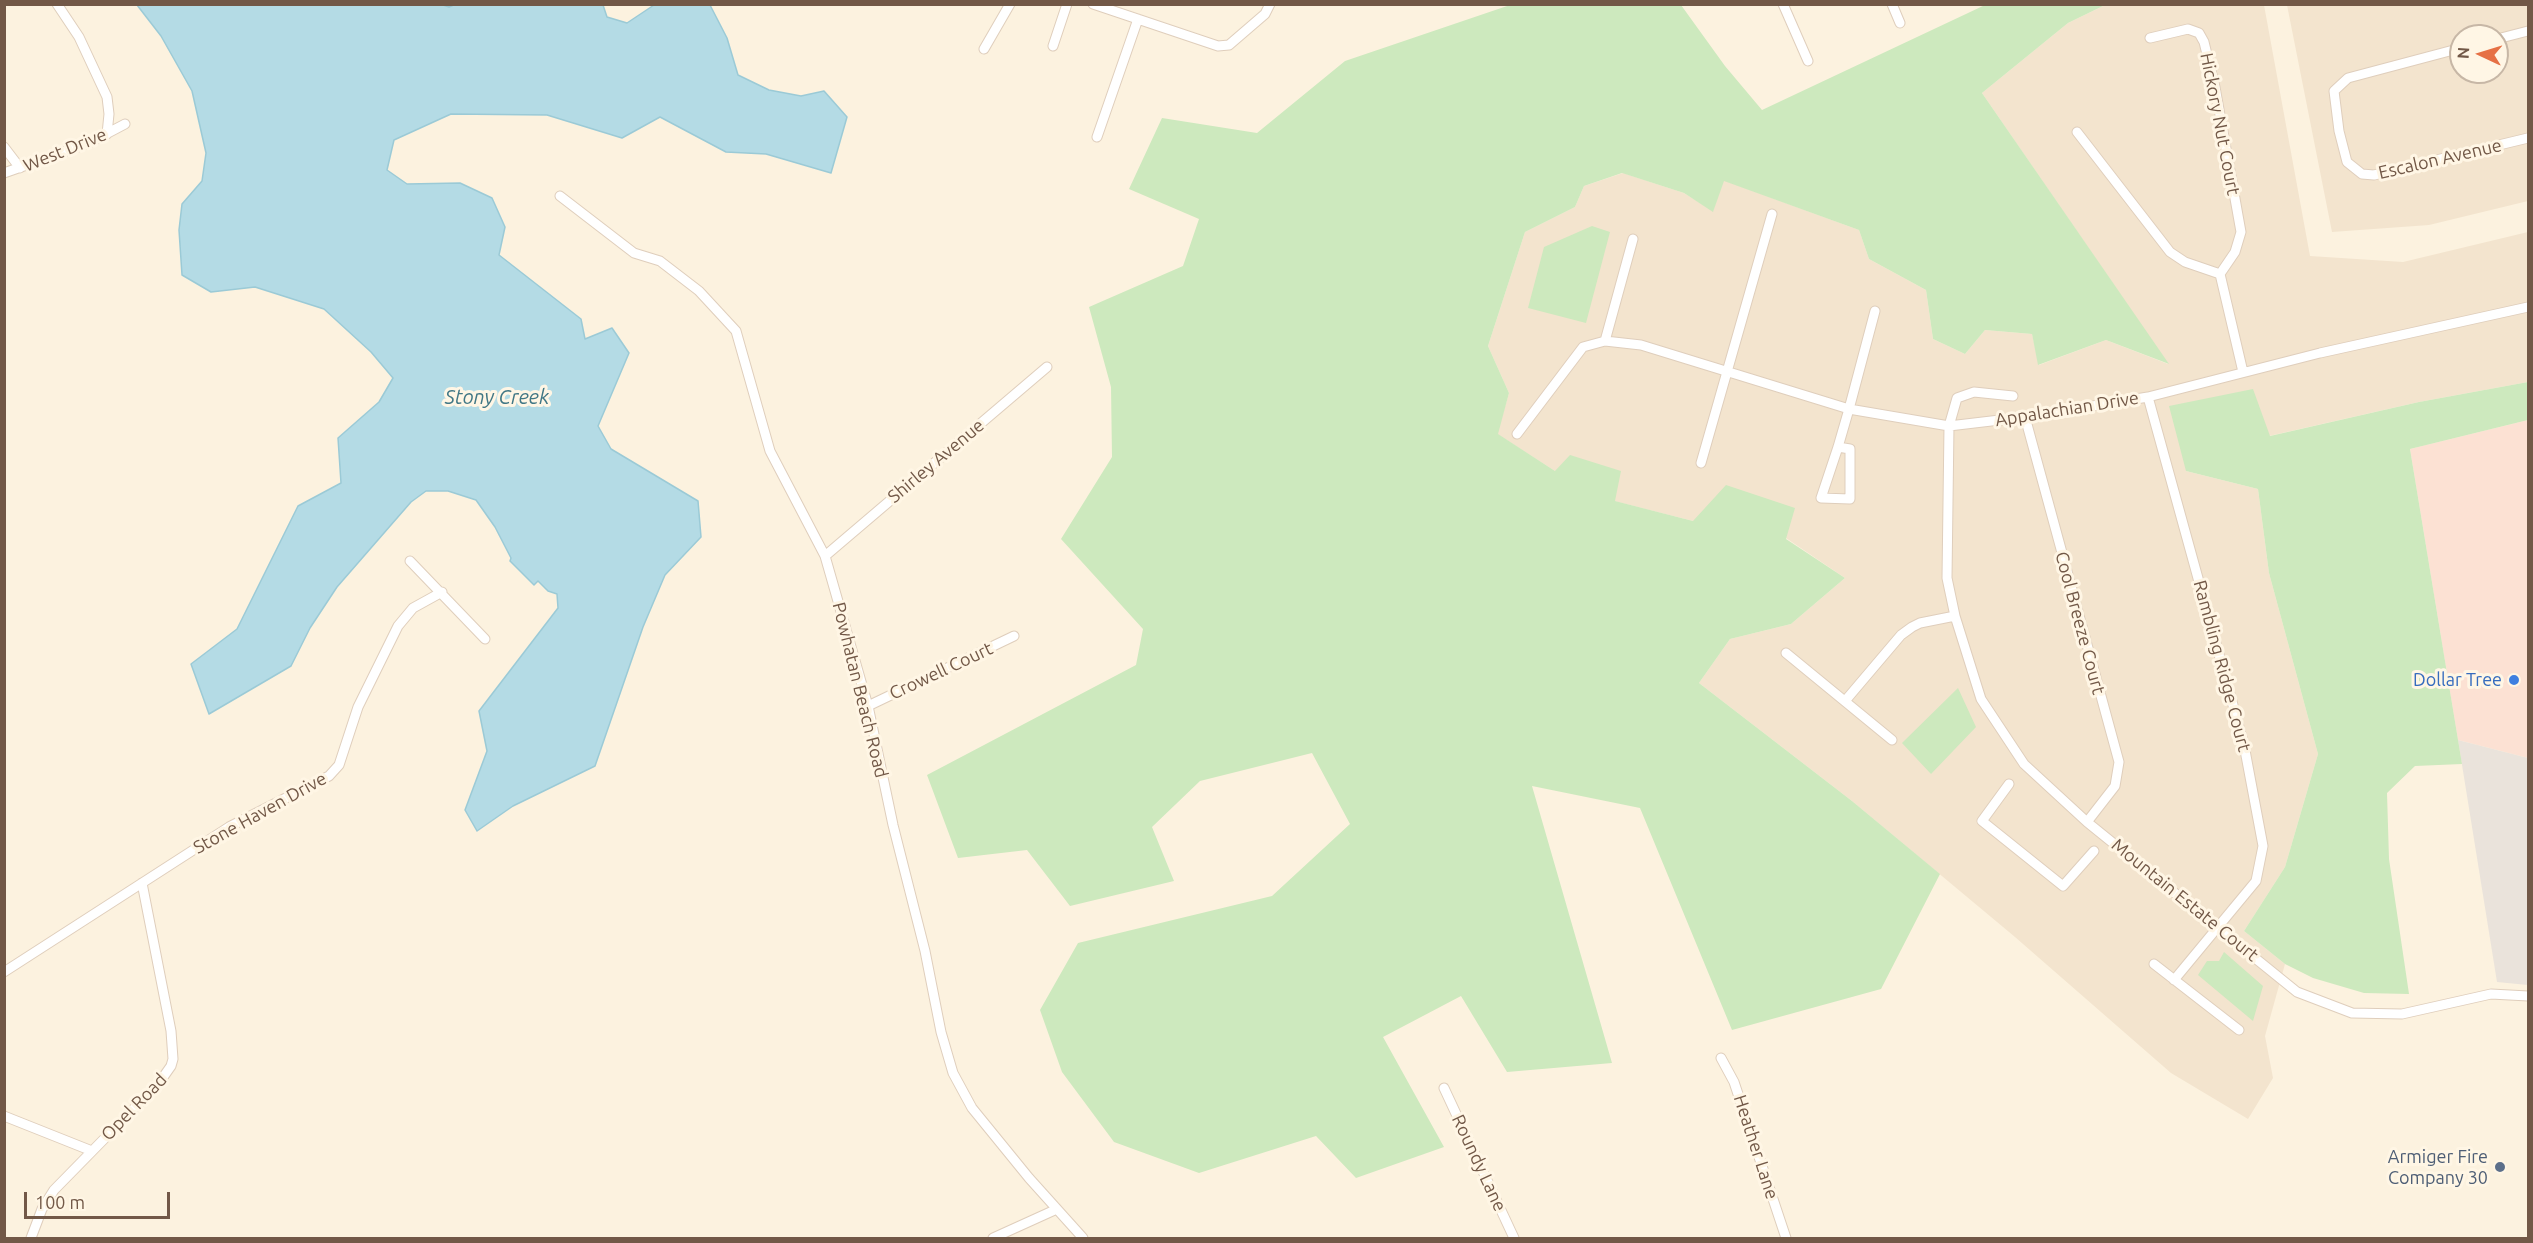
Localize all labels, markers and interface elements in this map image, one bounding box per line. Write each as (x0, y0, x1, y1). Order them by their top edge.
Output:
north arrow (2449, 24, 2509, 84)
text: N (2454, 46, 2472, 59)
street label: Hickory Nut Court (2196, 51, 2244, 197)
street label: West Drive (20, 124, 110, 176)
street label: Escalon Avenue (2376, 134, 2504, 184)
water label: Stony Creek (445, 385, 549, 409)
street label: Appalachian Drive (1994, 387, 2140, 431)
street label: Shirley Avenue (883, 414, 989, 508)
street label: Cool Breeze Court (2051, 549, 2109, 697)
street label: Rambling Ridge Court (2189, 578, 2255, 754)
street label: Powhatan Beach Road (828, 600, 892, 780)
street label: Crowell Court (886, 638, 996, 704)
place label: Dollar Tree (2413, 669, 2502, 691)
marker: Dollar Tree (2507, 673, 2521, 687)
street label: Stone Haven Drive (190, 767, 330, 859)
street label: Mountain Estate Court (2107, 834, 2263, 966)
street label: Opel Road (97, 1069, 171, 1145)
street label: Heather Lane (1729, 1092, 1783, 1202)
street label: Roundy Lane (1447, 1111, 1511, 1215)
place label: Armiger Fire Company 30 (2388, 1146, 2488, 1188)
marker: Armiger Fire Company 30 (2493, 1160, 2507, 1174)
scale bar (27, 1180, 172, 1218)
text: 100 m (35, 1192, 85, 1212)

